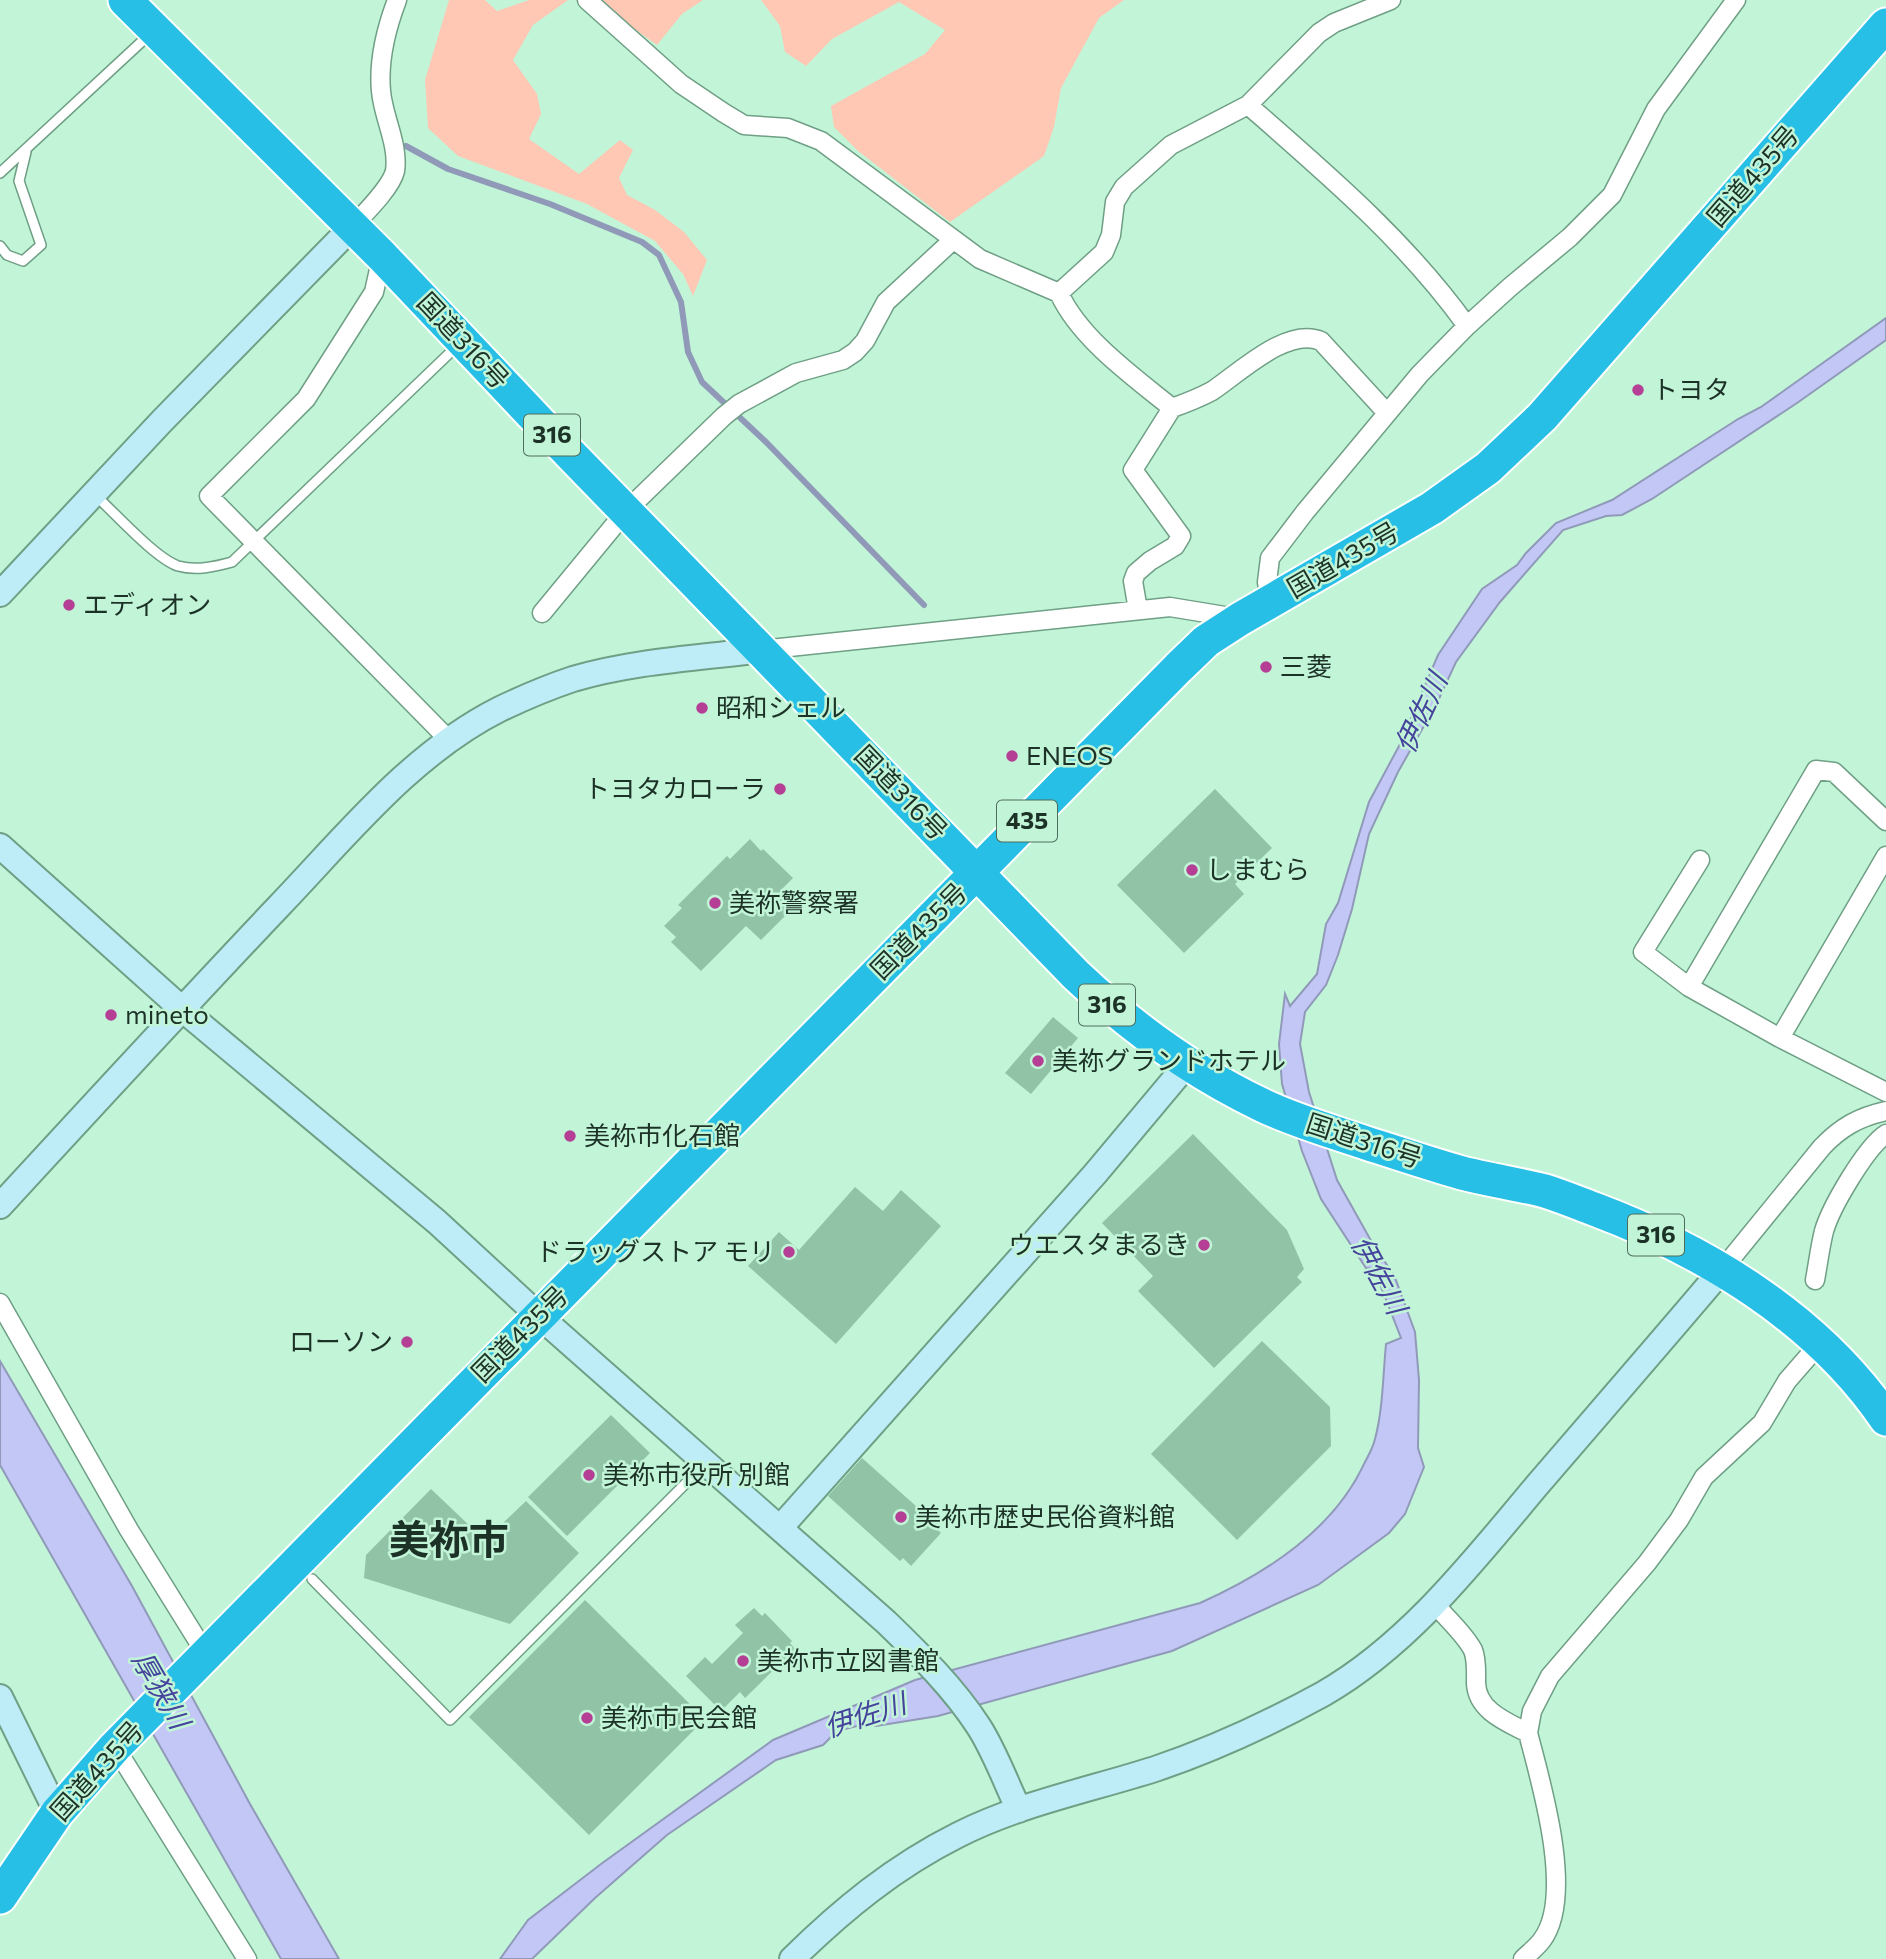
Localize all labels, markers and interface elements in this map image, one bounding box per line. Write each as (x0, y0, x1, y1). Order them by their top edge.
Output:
street label: 国道435号 (1700, 118, 1804, 232)
street label: 国道316号 (412, 286, 516, 394)
place label: トヨタ (1652, 373, 1730, 404)
marker: トヨタ (1630, 382, 1646, 398)
road number: 316 (524, 414, 580, 456)
street label: 国道435号 (1281, 514, 1403, 603)
place label: エディオン (83, 588, 211, 619)
marker: エディオン (61, 597, 77, 613)
place label: 三菱 (1280, 650, 1332, 681)
marker: 三菱 (1258, 659, 1274, 675)
water label: 伊佐川 (1387, 665, 1455, 758)
place label: 昭和シェル (716, 691, 846, 722)
marker: 昭和シェル (694, 700, 710, 716)
street label: 国道316号 (849, 738, 955, 846)
place label: ENEOS (1026, 739, 1113, 770)
marker: ENEOS (1004, 748, 1020, 764)
place label: トヨタカローラ (584, 772, 766, 803)
marker: トヨタカローラ (772, 781, 788, 797)
road number: 435 (997, 800, 1057, 842)
place label: しまむら (1206, 853, 1310, 884)
marker: しまむら (1184, 862, 1200, 878)
street label: 国道435号 (863, 875, 973, 985)
place label: 美祢警察署 (729, 886, 859, 917)
marker: 美祢警察署 (707, 895, 723, 911)
road number: 316 (1079, 985, 1135, 1026)
place label: mineto (125, 998, 209, 1029)
marker: mineto (103, 1007, 119, 1023)
place label: 美祢グランドホテル (1052, 1044, 1286, 1075)
marker: 美祢グランドホテル (1030, 1053, 1046, 1069)
street label: 国道316号 (1303, 1106, 1426, 1173)
place label: 美袮市化石館 (584, 1119, 740, 1150)
marker: 美袮市化石館 (562, 1128, 578, 1144)
road number: 316 (1628, 1214, 1684, 1255)
place label: ウエスタまるき (1008, 1228, 1190, 1259)
water label: 伊佐川 (1345, 1229, 1416, 1322)
place label: ドラッグストア モリ (536, 1235, 775, 1266)
marker: ウエスタまるき (1196, 1237, 1212, 1253)
marker: ドラッグストア モリ (781, 1244, 797, 1260)
street label: 国道435号 (464, 1278, 574, 1388)
place label: ローソン (289, 1325, 393, 1356)
marker: ローソン (399, 1334, 415, 1350)
place label: 美祢市役所 別館 (603, 1458, 790, 1489)
marker: 美祢市役所 別館 (581, 1467, 597, 1483)
place label: 美袮市歴史民俗資料館 (915, 1500, 1175, 1531)
marker: 美袮市歴史民俗資料館 (893, 1509, 909, 1525)
district label: 美祢市 (389, 1513, 509, 1562)
place label: 美祢市立図書館 (757, 1644, 939, 1675)
water label: 厚狭川 (126, 1645, 199, 1737)
marker: 美祢市立図書館 (735, 1653, 751, 1669)
water label: 伊佐川 (819, 1684, 913, 1743)
place label: 美祢市民会館 (601, 1701, 757, 1732)
marker: 美祢市民会館 (579, 1710, 595, 1726)
street label: 国道435号 (43, 1714, 149, 1826)

